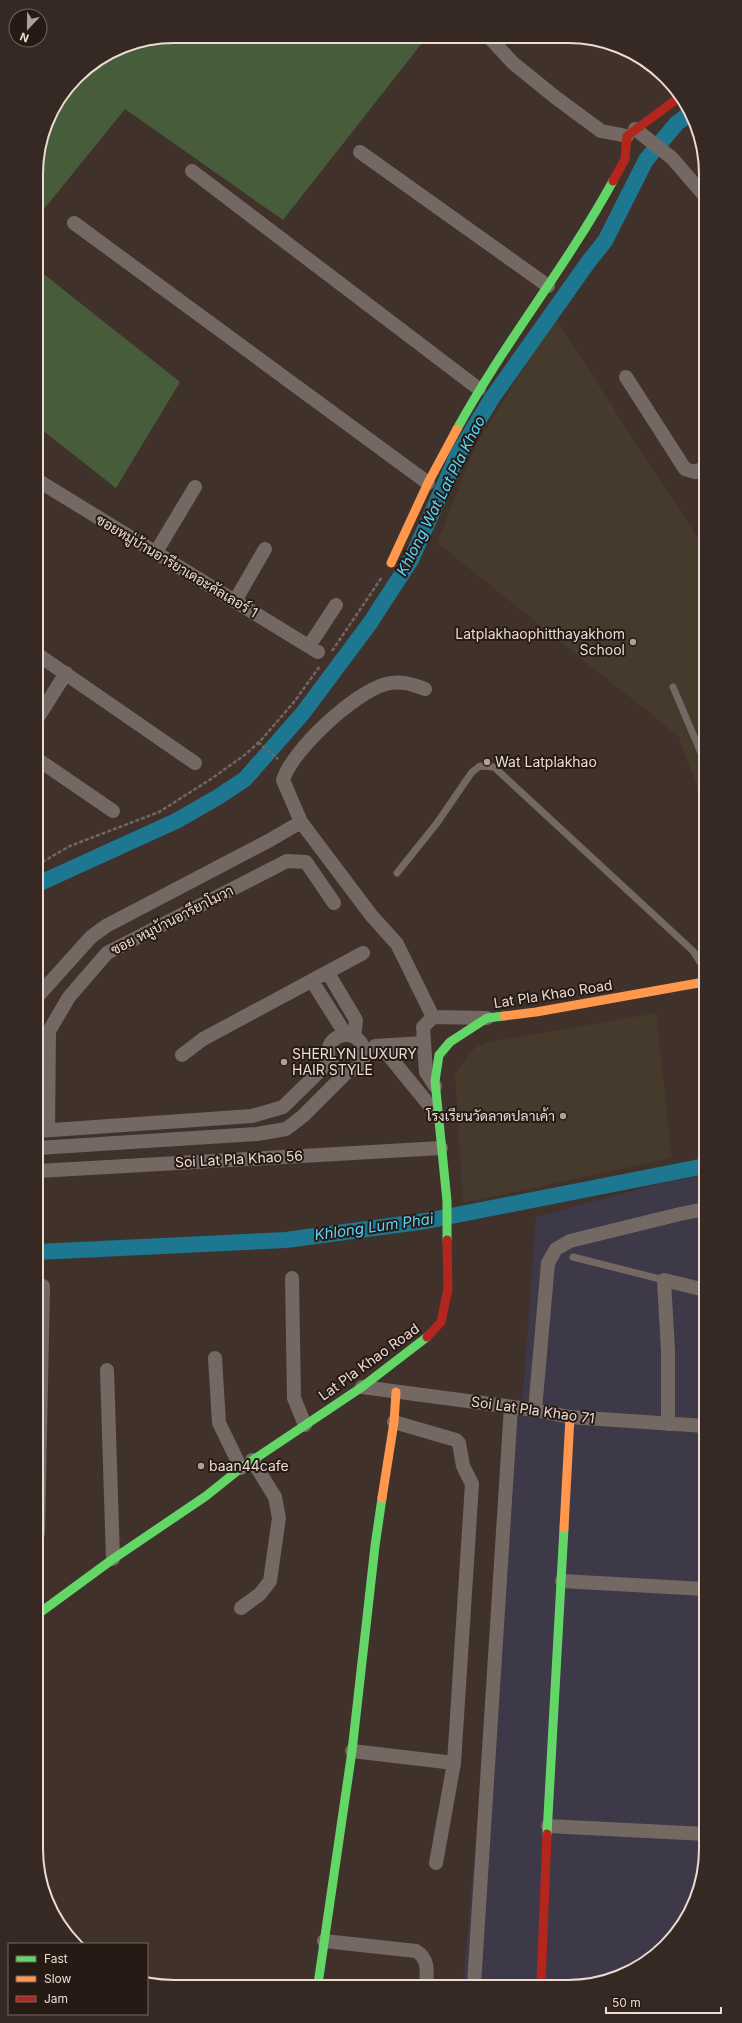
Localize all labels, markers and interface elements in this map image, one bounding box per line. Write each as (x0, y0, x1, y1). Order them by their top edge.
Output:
north arrow (8, 8, 48, 48)
text: N (18, 29, 31, 45)
water label: Khlong Wat Lat Pla Khao (392, 413, 489, 579)
street label: ซอยหมู่บ้านอารียาเดอะคัลเลอร์ 1 (92, 510, 261, 622)
place label: Latplakhaophitthayakhom School (455, 625, 625, 658)
marker: Latplakhaophitthayakhom School (628, 637, 638, 647)
place label: Wat Latplakhao (495, 753, 597, 770)
marker: Wat Latplakhao (482, 757, 492, 767)
street label: ซอย หมูบ้านอารียาโมวา (108, 881, 237, 960)
street label: Lat Pla Khao Road (492, 976, 614, 1011)
place label: SHERLYN LUXURY HAIR STYLE (292, 1045, 417, 1078)
marker: SHERLYN LUXURY HAIR STYLE (279, 1057, 289, 1067)
place label: โรงเรียนวัดลาดปลาเค้า (425, 1107, 555, 1124)
marker: โรงเรียนวัดลาดปลาเค้า (558, 1111, 568, 1121)
street label: Soi Lat Pla Khao 56 (175, 1147, 303, 1170)
water label: Khlong Lum Phai (313, 1209, 435, 1244)
street label: Lat Pla Khao Road (315, 1319, 422, 1404)
street label: Soi Lat Pla Khao 71 (470, 1392, 596, 1427)
place label: baan44cafe (209, 1457, 289, 1474)
marker: baan44cafe (196, 1461, 206, 1471)
legend (8, 1943, 148, 2015)
text: Fast (44, 1951, 68, 1966)
text: Slow (44, 1971, 72, 1986)
scale bar (606, 1989, 721, 2015)
text: Jam (44, 1991, 68, 2006)
text: 50 m (612, 1995, 641, 2010)

